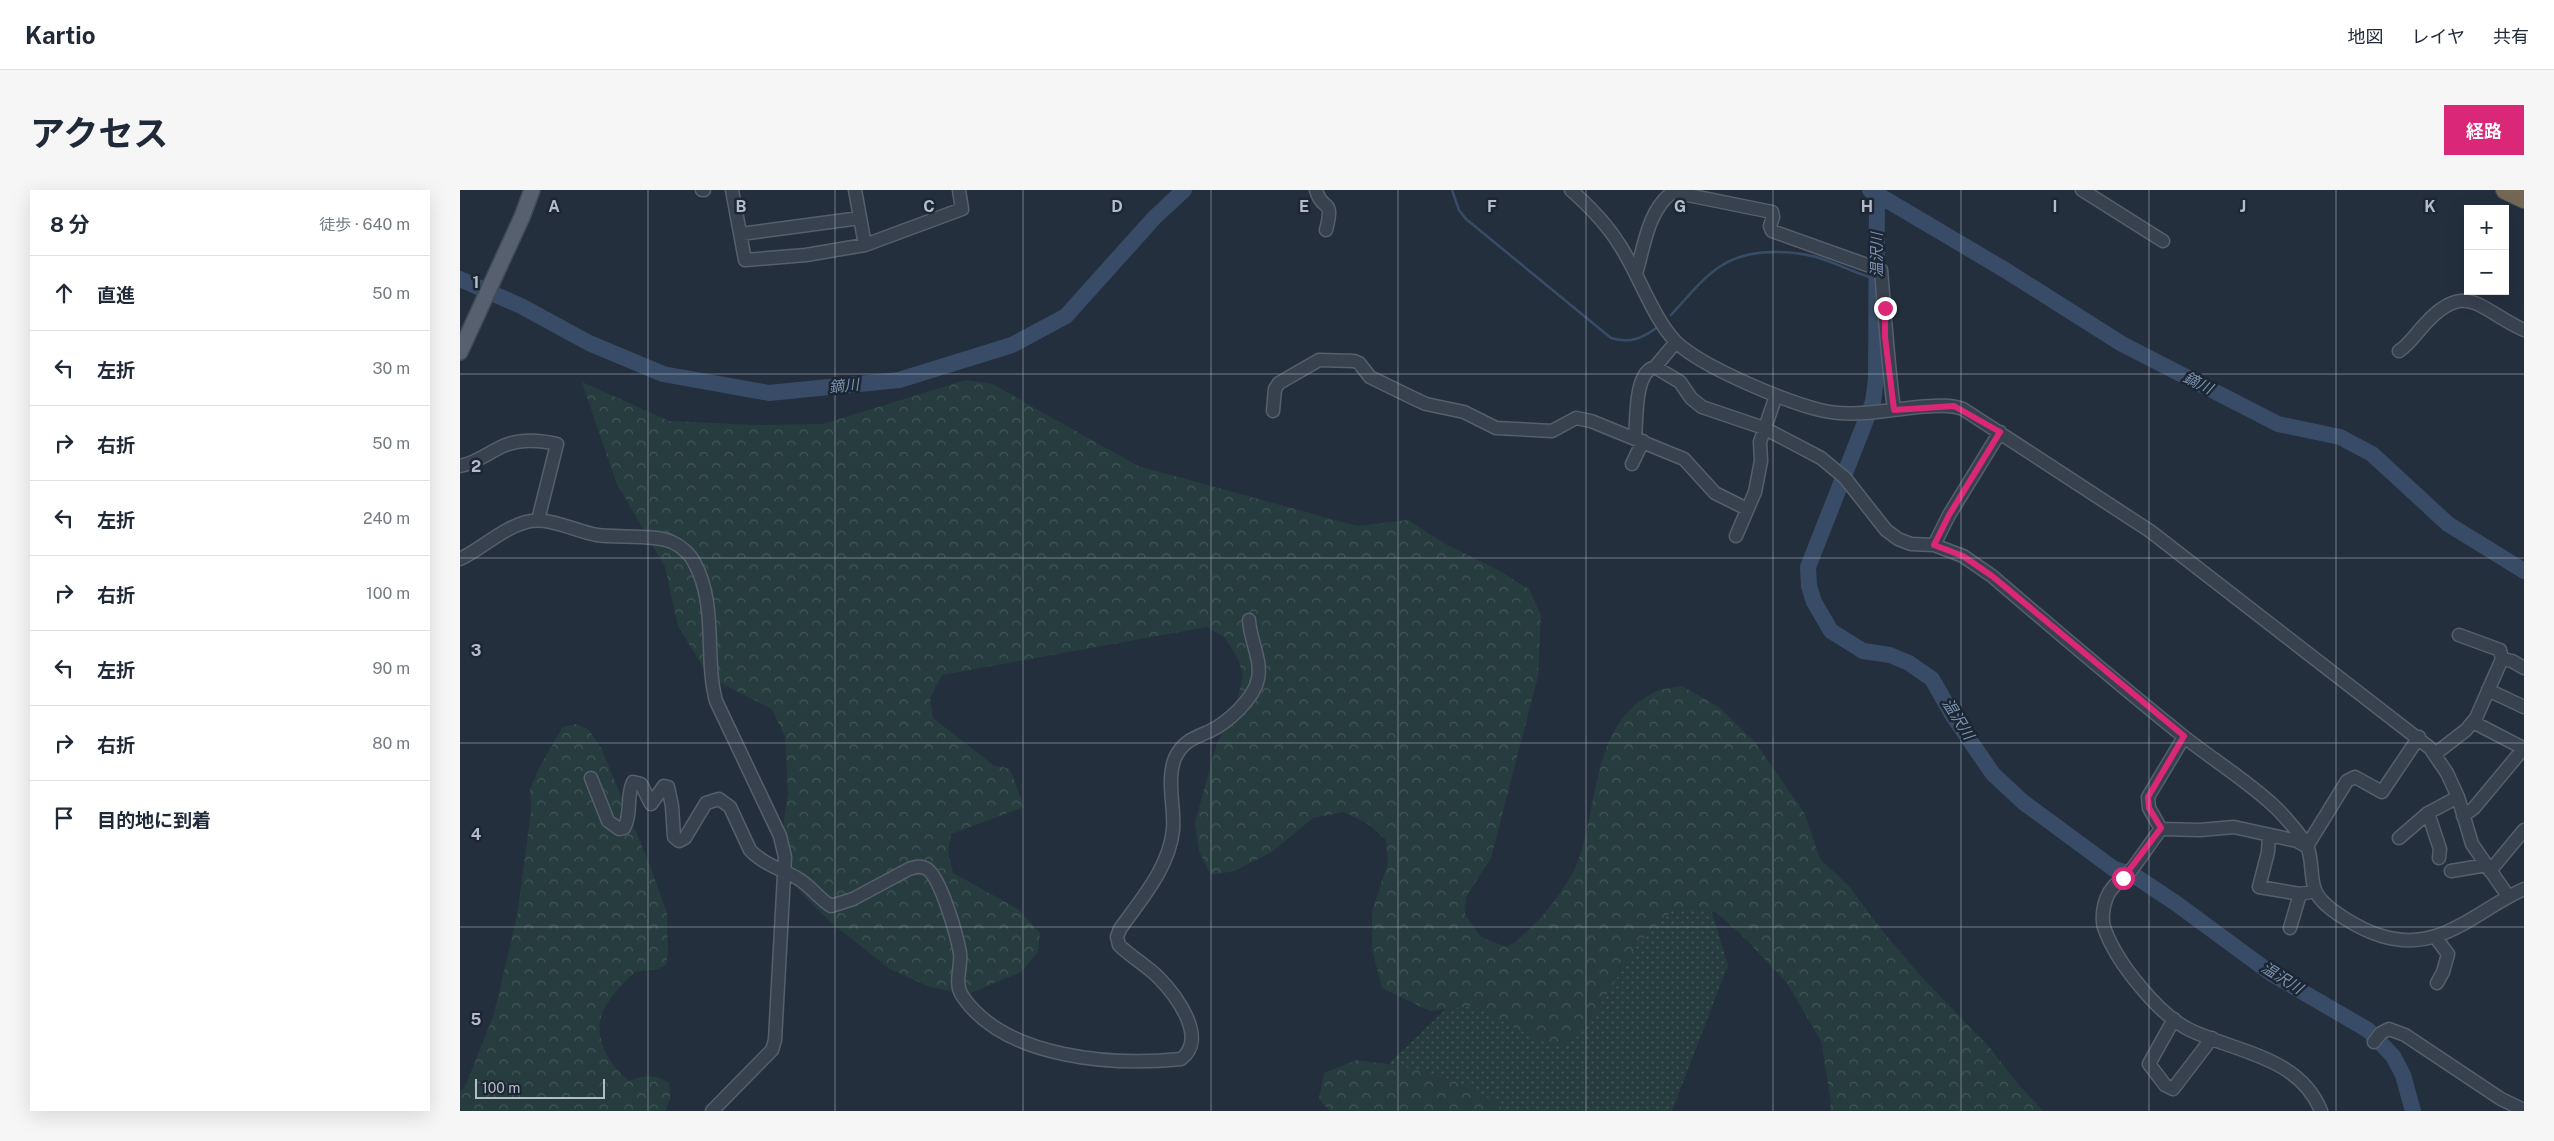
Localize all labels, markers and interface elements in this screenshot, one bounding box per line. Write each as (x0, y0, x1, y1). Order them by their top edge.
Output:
text: Kartio (25, 21, 96, 49)
text: 地図 (2348, 26, 2384, 47)
text: レイヤ (2412, 26, 2465, 47)
text: 共有 (2493, 26, 2529, 47)
button: 経路 (2444, 105, 2524, 155)
text: アクセス (30, 113, 168, 154)
text: A (548, 197, 560, 216)
text: B (736, 197, 747, 216)
text: C (923, 197, 935, 216)
text: D (1111, 197, 1123, 216)
text: E (1299, 197, 1309, 216)
text: F (1487, 197, 1497, 216)
text: G (1674, 197, 1686, 216)
text: H (1861, 197, 1873, 216)
text: I (2053, 197, 2057, 216)
text: J (2240, 197, 2246, 216)
text: K (2424, 197, 2436, 216)
map controls (2464, 205, 2509, 295)
button: + (2464, 205, 2509, 250)
text: 8 分 (50, 212, 90, 237)
text: 徒歩 · 640 m (319, 215, 410, 234)
water label: 温沢川 (1868, 231, 1885, 278)
button: − (2464, 250, 2509, 295)
text: 1 (473, 273, 479, 292)
icon: ahead (50, 279, 78, 307)
text: 直進 (97, 284, 135, 306)
text: 50 m (372, 284, 410, 303)
route end (1874, 297, 1897, 320)
icon: left (50, 354, 78, 382)
text: 左折 (97, 359, 135, 381)
text: 30 m (373, 359, 410, 378)
water label: 鏑川 (2181, 368, 2217, 398)
water label: 鏑川 (828, 375, 862, 396)
icon: right (50, 429, 78, 457)
text: 右折 (97, 434, 135, 456)
text: 50 m (372, 434, 410, 453)
text: 2 (471, 457, 481, 476)
icon: left (50, 504, 78, 532)
text: 左折 (97, 509, 135, 531)
text: 240 m (363, 509, 410, 528)
icon: right (50, 579, 78, 607)
text: 右折 (97, 584, 135, 606)
text: 100 m (366, 584, 410, 603)
text: 3 (471, 641, 481, 660)
icon: left (50, 654, 78, 682)
text: 左折 (97, 659, 135, 681)
text: 90 m (373, 659, 410, 678)
water label: 温沢川 (1939, 695, 1979, 744)
icon: right (50, 729, 78, 757)
text: 右折 (97, 734, 135, 756)
text: 80 m (372, 734, 410, 753)
icon: arrive (50, 804, 78, 832)
text: 目的地に到着 (97, 809, 211, 831)
text: 4 (471, 825, 482, 844)
route start (2112, 867, 2135, 890)
water label: 温沢川 (2259, 958, 2308, 998)
text: 5 (471, 1010, 482, 1029)
scale bar (475, 1076, 605, 1099)
text: 100 m (482, 1080, 520, 1096)

